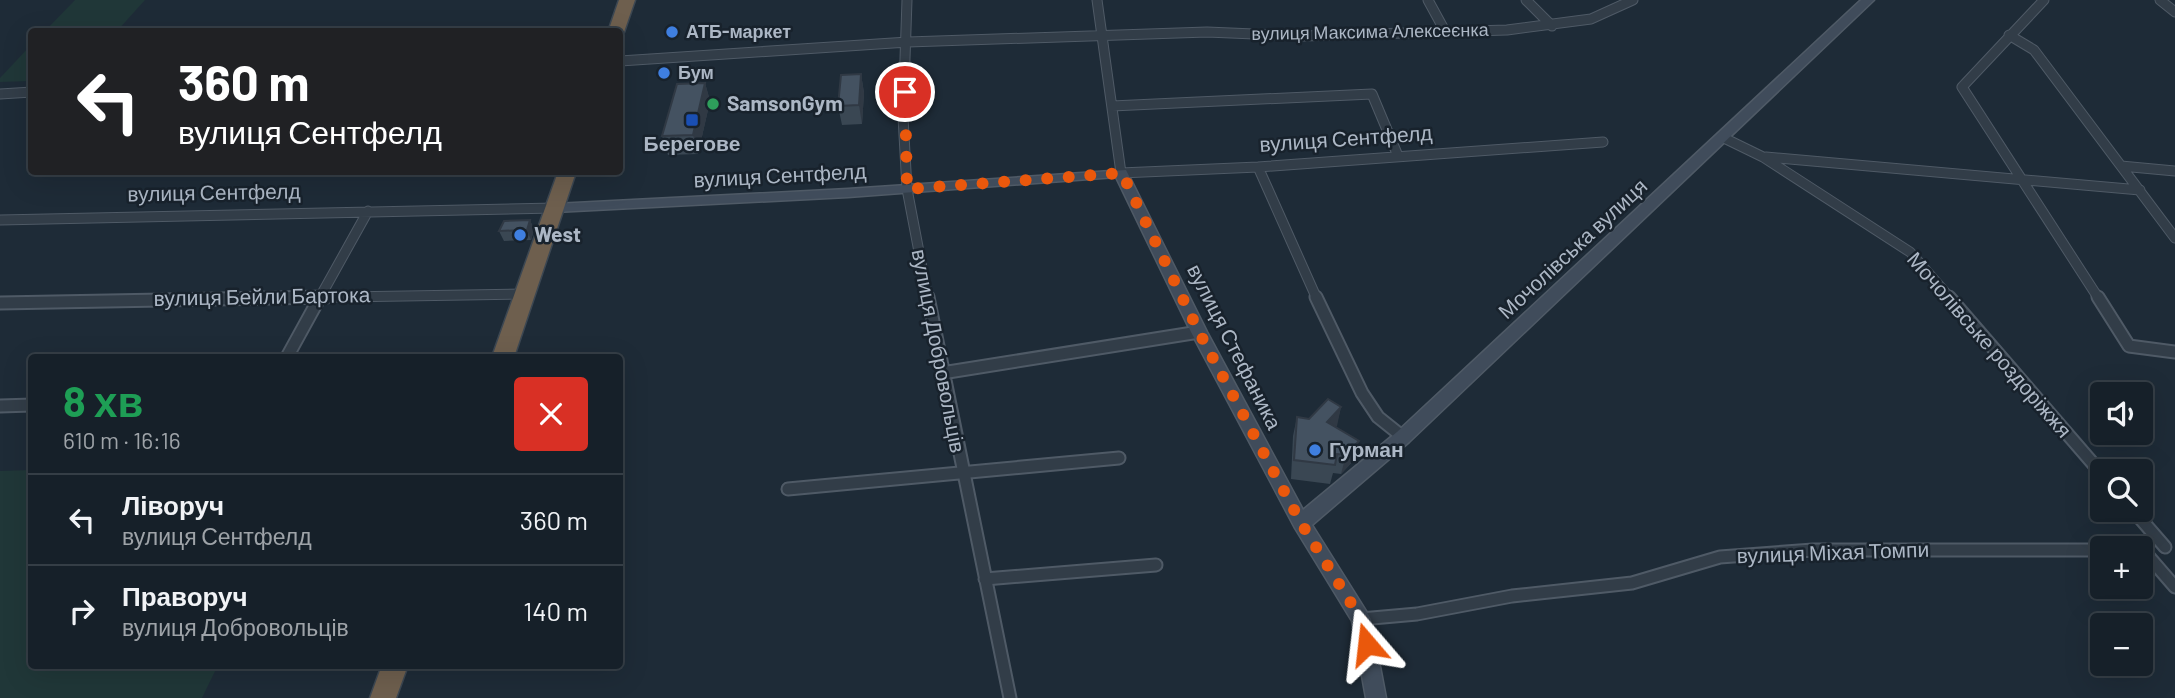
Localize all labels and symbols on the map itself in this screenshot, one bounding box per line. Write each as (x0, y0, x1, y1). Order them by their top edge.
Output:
street label: вулиця Максима Алексеєнка (1251, 18, 1490, 44)
place label: АТБ-маркет (686, 20, 791, 42)
marker: АТБ-маркет (664, 24, 680, 40)
place label: Бум (678, 61, 714, 83)
pin (875, 62, 935, 122)
marker: Бум (656, 65, 672, 81)
place label: SamsonGym (727, 90, 843, 115)
marker: SamsonGym (705, 96, 721, 112)
marker: Берегове (684, 112, 700, 128)
street label: вулиця Сентфелд (1259, 119, 1433, 156)
place label: Берегове (644, 130, 740, 155)
street label: вулиця Сентфелд (693, 157, 867, 192)
street label: Мочолівська вулиця (1492, 173, 1651, 323)
street label: вулиця Сентфелд (127, 177, 301, 206)
place label: West (534, 221, 581, 246)
marker: West (512, 227, 528, 243)
street label: Мочолівське роздоріжжя (1903, 246, 2078, 442)
street label: вулиця Добровольців (907, 247, 971, 455)
street label: вулиця Стефаника (1183, 259, 1288, 433)
street label: вулиця Бейли Бартока (153, 281, 371, 310)
place label: Гурман (1329, 436, 1404, 461)
marker: Гурман (1307, 442, 1323, 458)
street label: вулиця Міхая Томпи (1736, 536, 1930, 567)
position arrow (1330, 607, 1404, 681)

